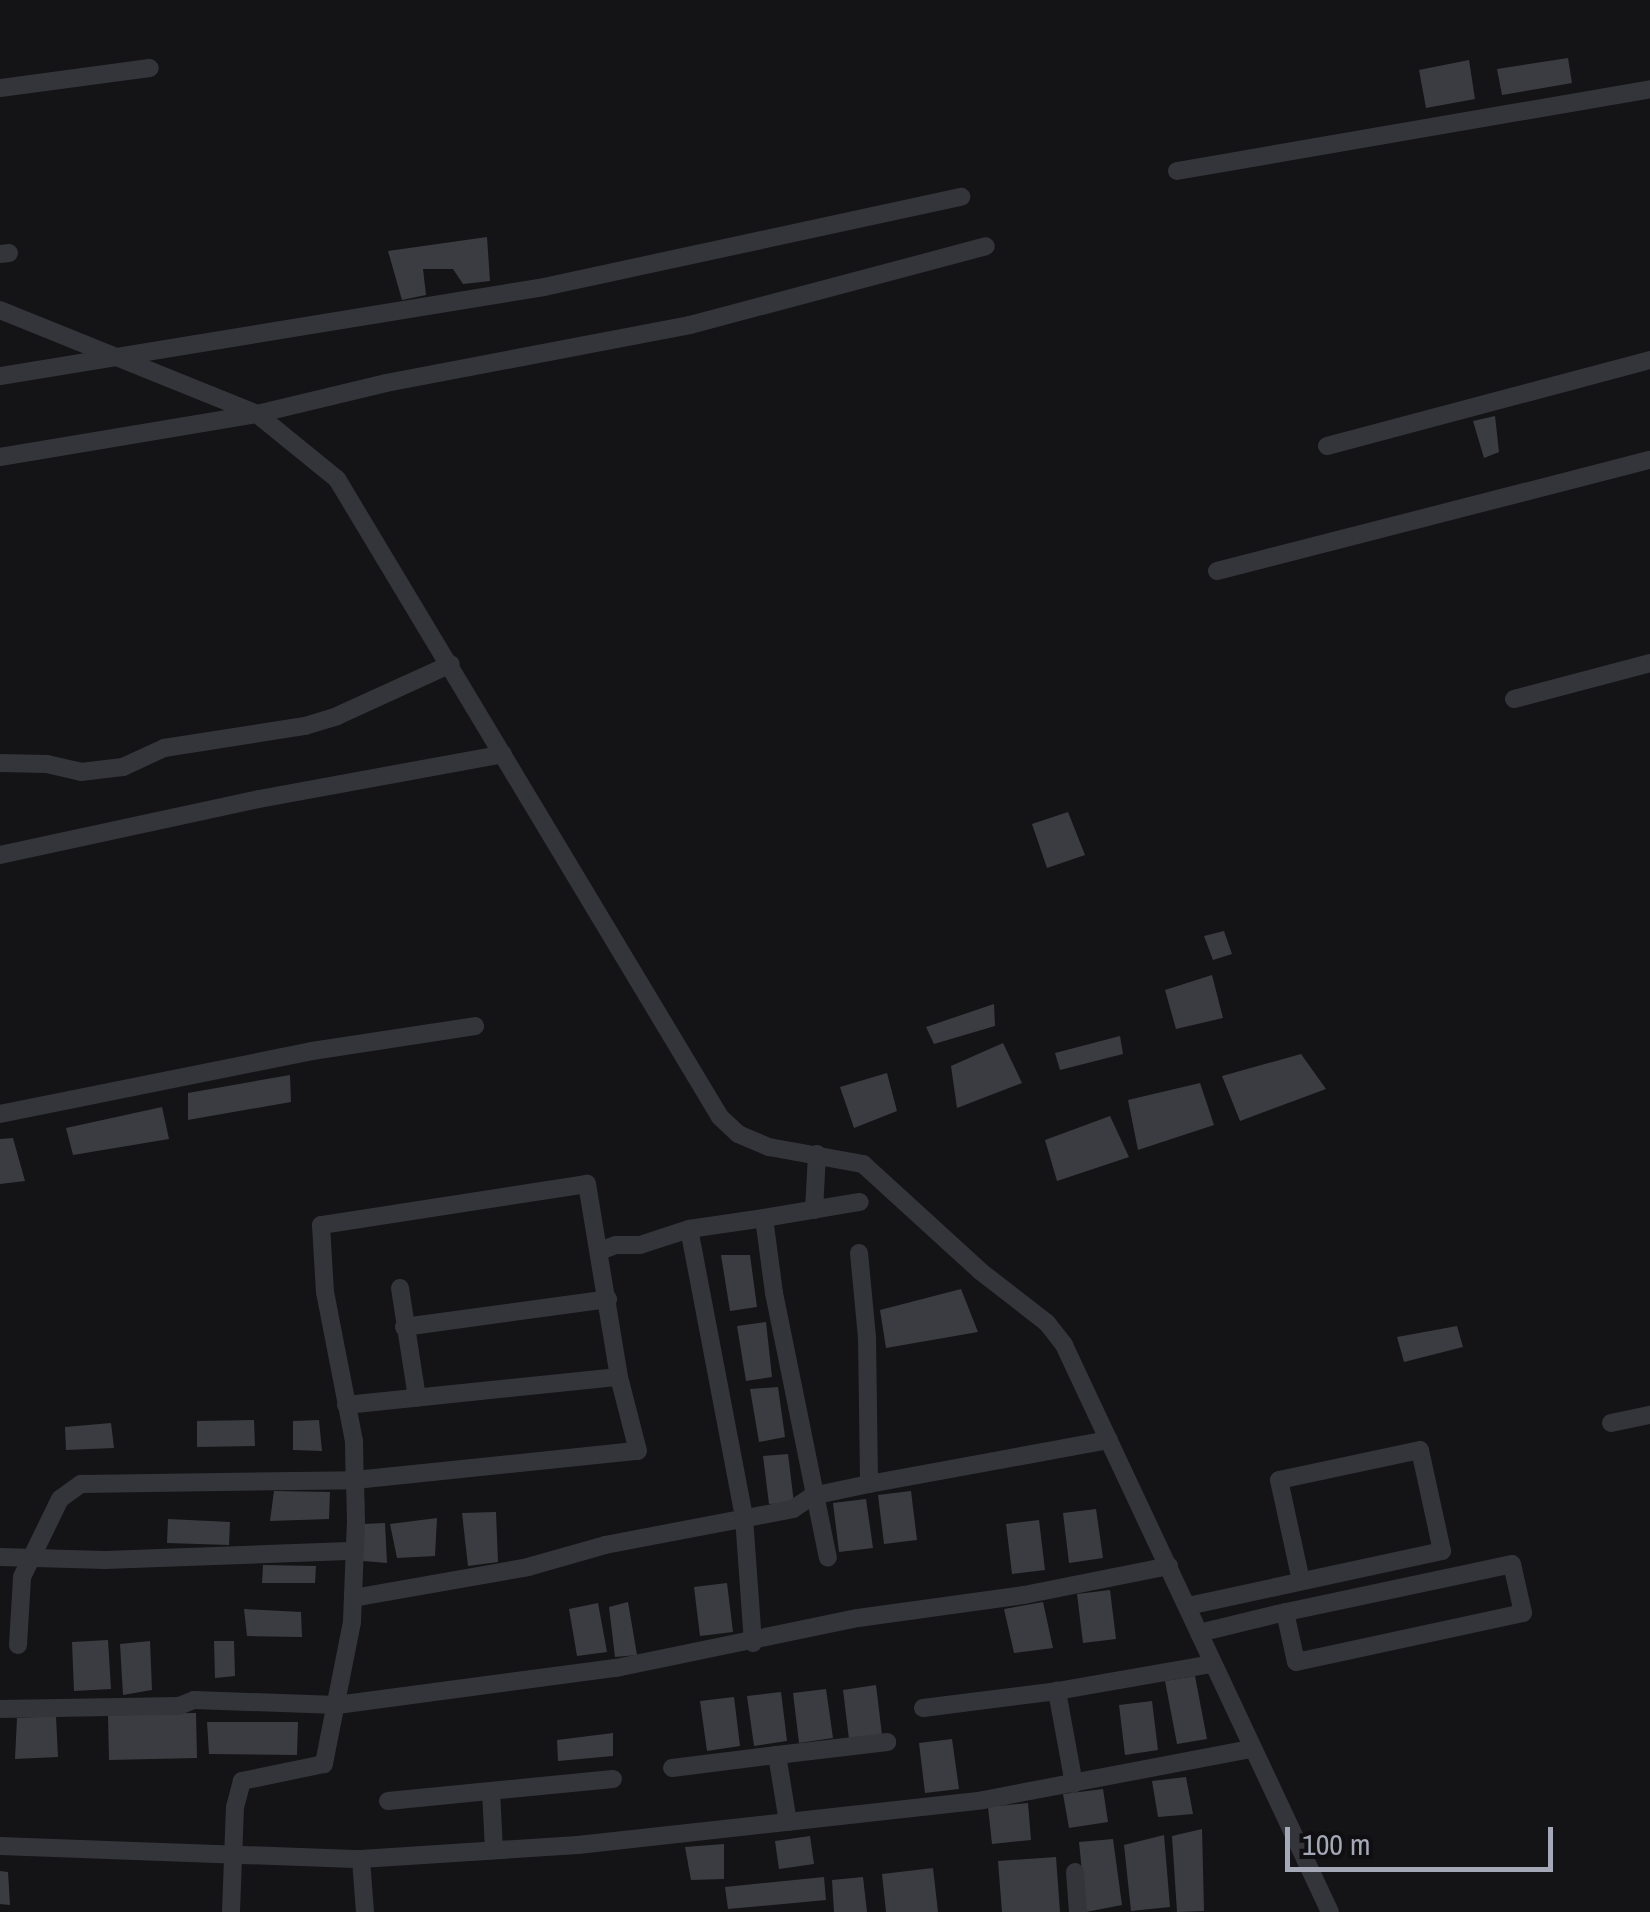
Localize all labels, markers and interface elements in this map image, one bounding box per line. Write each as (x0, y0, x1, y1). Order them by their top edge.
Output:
scale bar (1290, 1807, 1558, 1869)
text: 100 m (1302, 1824, 1370, 1864)

